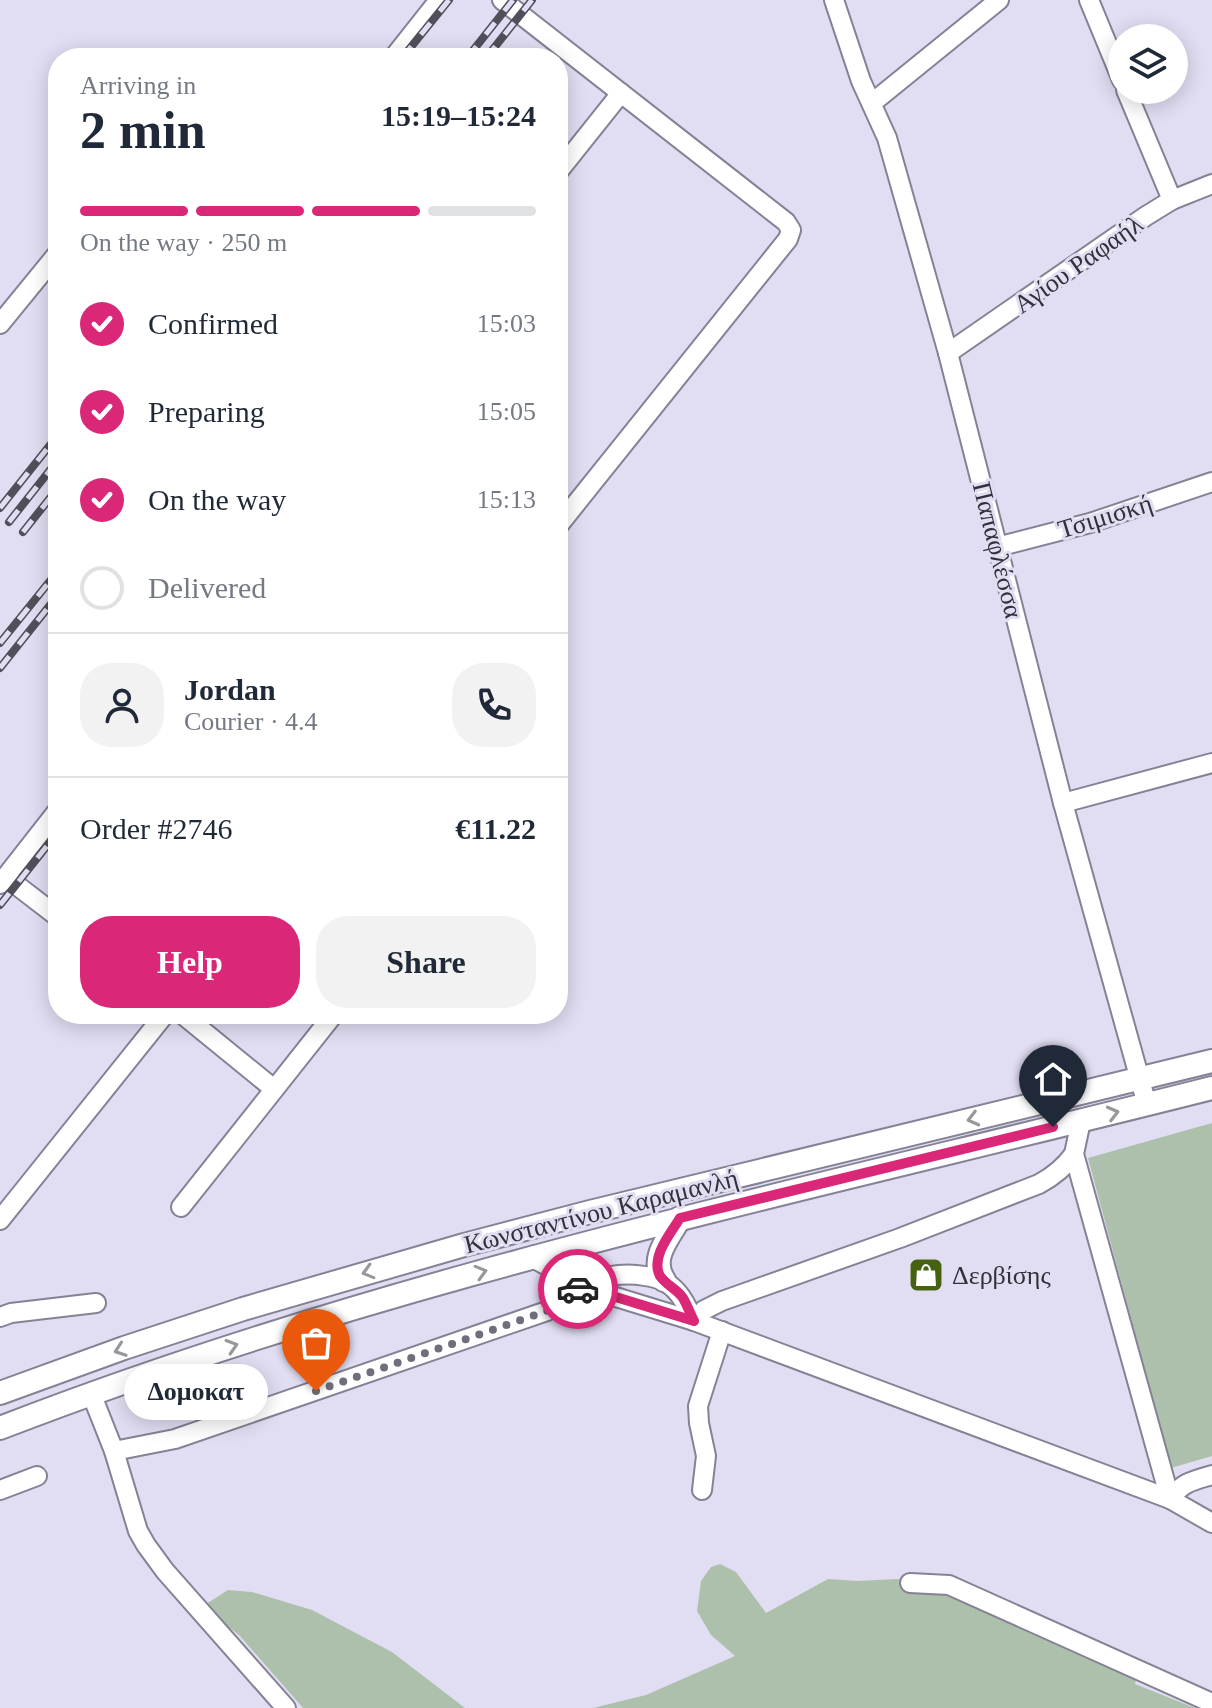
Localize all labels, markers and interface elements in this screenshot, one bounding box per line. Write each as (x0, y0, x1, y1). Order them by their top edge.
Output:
map controls (1108, 24, 1188, 104)
button: layers (1108, 24, 1188, 104)
text: Arriving in (80, 71, 196, 100)
text: 15:19–15:24 (381, 99, 536, 132)
text: 2 min (80, 102, 206, 159)
street label: Αγίου Ραφαήλ (1008, 209, 1149, 320)
text: On the way · 250 m (80, 228, 287, 257)
icon: check (80, 302, 124, 346)
text: Confirmed (148, 307, 278, 340)
text: 15:03 (477, 309, 536, 338)
icon: check (80, 390, 124, 434)
text: Preparing (148, 395, 265, 428)
text: 15:05 (477, 397, 536, 426)
icon: check (80, 478, 124, 522)
street label: Παπαφλέσσα (967, 479, 1029, 622)
text: On the way (148, 483, 286, 516)
text: 15:13 (477, 485, 536, 514)
street label: Τσιμισκή (1055, 488, 1156, 544)
text: Delivered (148, 571, 266, 604)
button: person (80, 663, 164, 747)
button: phone (452, 663, 536, 747)
text: Jordan (184, 673, 276, 706)
text: Courier · 4.4 (184, 707, 318, 736)
text: Order #2746 (80, 812, 232, 845)
text: €11.22 (455, 812, 536, 845)
button: Help (80, 916, 300, 1008)
button: Share (316, 916, 536, 1008)
pin (1019, 1045, 1087, 1127)
icon: home (1031, 1057, 1075, 1101)
one-way arrow (1106, 1105, 1120, 1122)
one-way arrow (967, 1110, 980, 1127)
street label: Κωνσταντίνου Καραμανλή (461, 1163, 741, 1260)
courier (538, 1249, 618, 1329)
shop icon: Δερβίσης (907, 1256, 945, 1294)
place label: Δερβίσης (952, 1261, 1051, 1290)
one-way arrow (362, 1263, 376, 1279)
one-way arrow (474, 1265, 488, 1281)
icon: car (556, 1267, 600, 1311)
pin (282, 1309, 350, 1391)
icon: bag (294, 1321, 338, 1365)
one-way arrow (225, 1339, 238, 1355)
one-way arrow (114, 1340, 128, 1357)
callout: Δομοκατ (124, 1363, 268, 1419)
text: Δομοκατ (147, 1377, 245, 1406)

